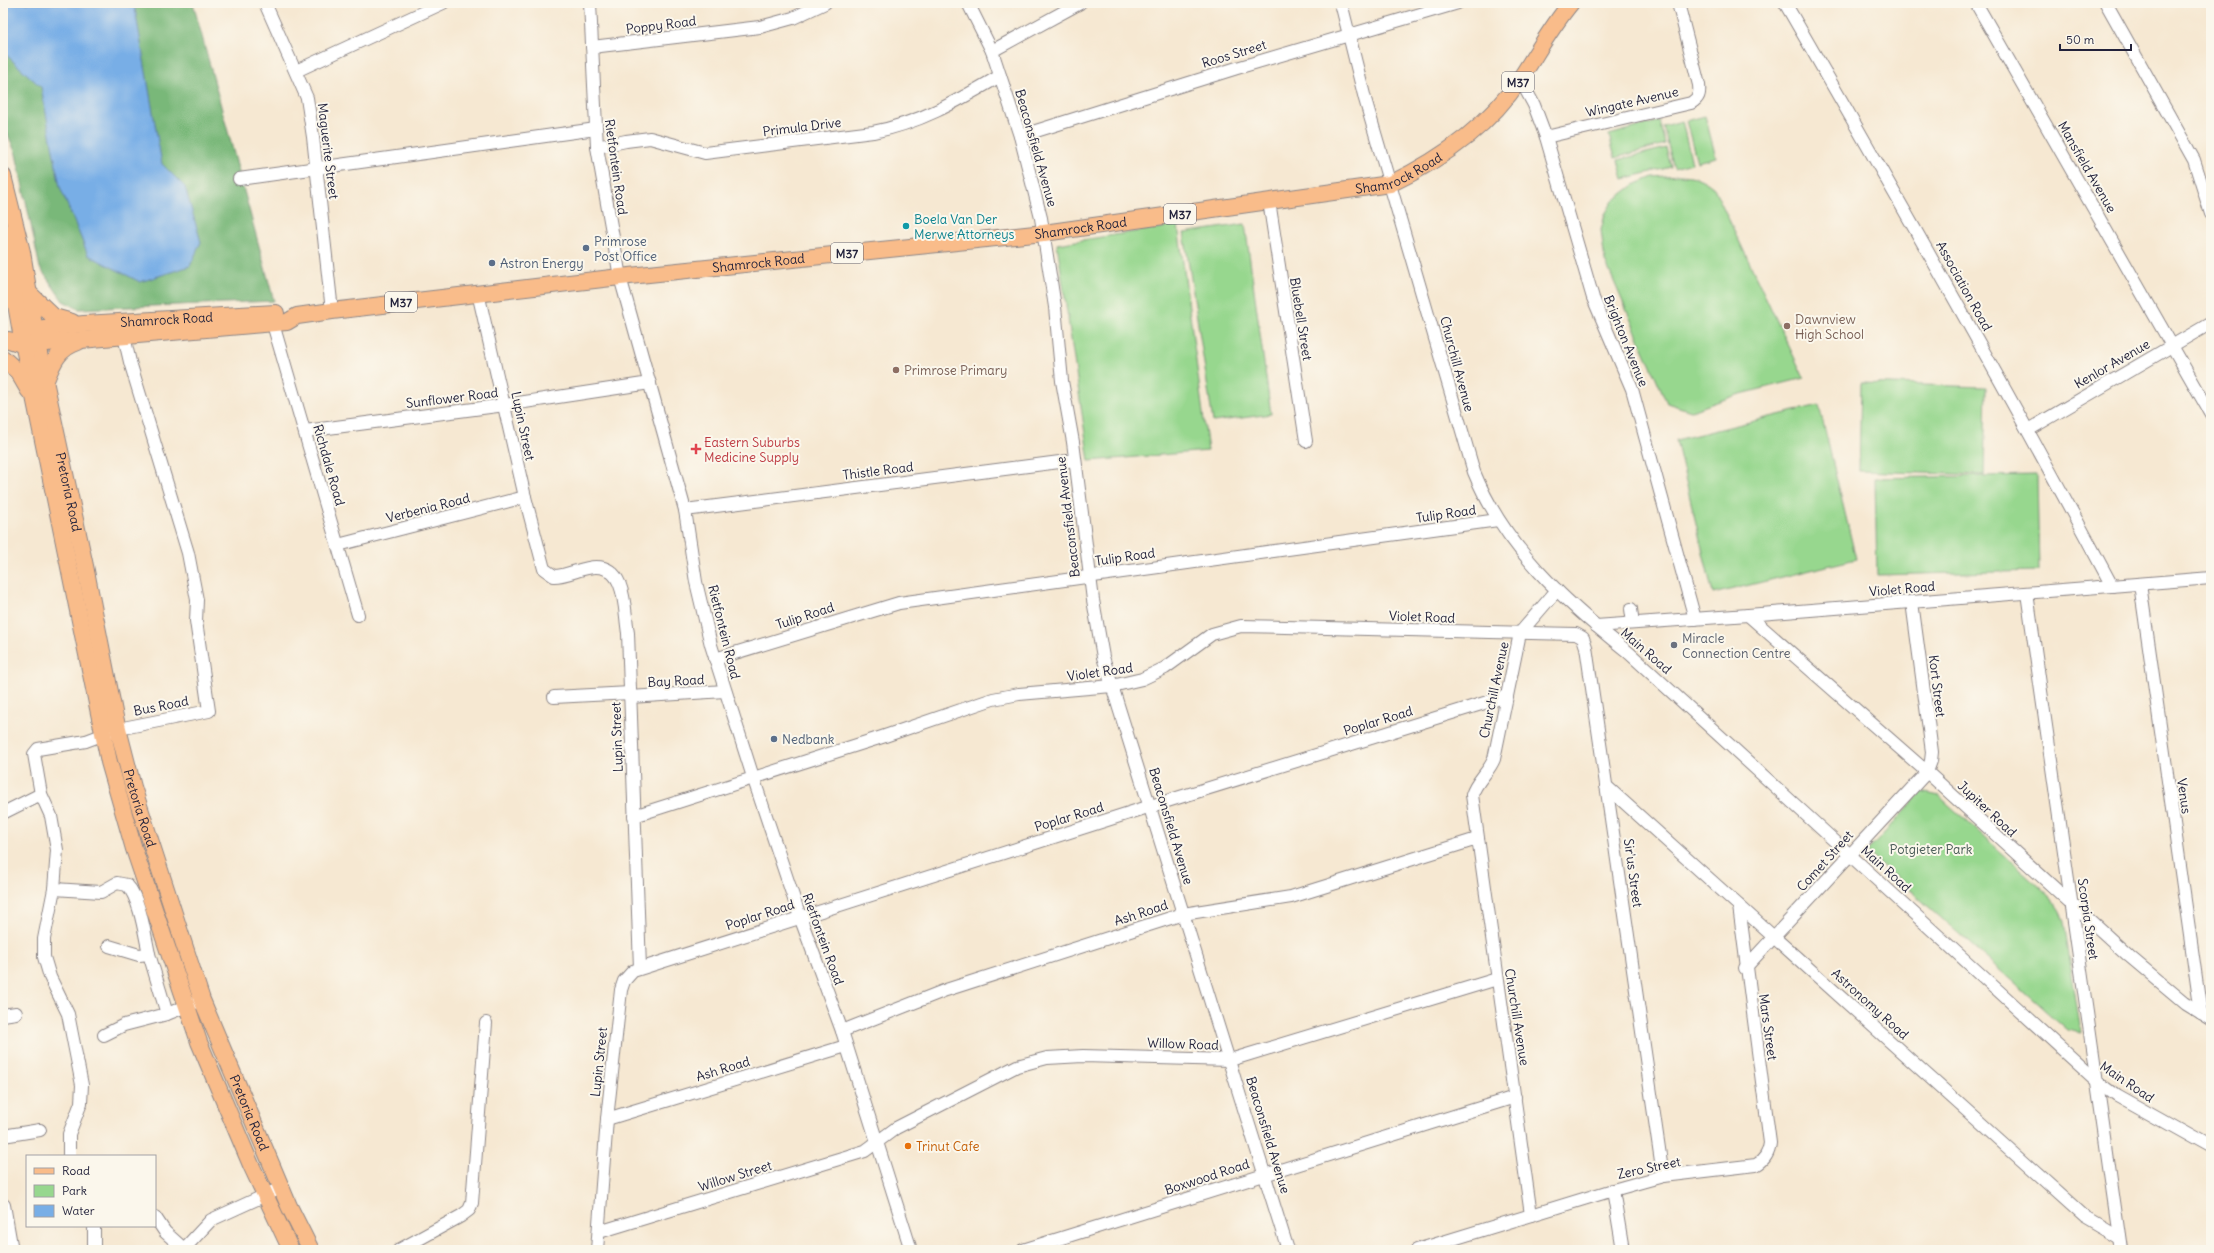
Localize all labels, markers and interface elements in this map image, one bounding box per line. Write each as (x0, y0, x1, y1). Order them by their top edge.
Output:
street label: Poppy Road (625, 12, 697, 38)
scale bar (2060, 26, 2131, 52)
text: 50 m (2066, 32, 2095, 47)
street label: Roos Street (1200, 36, 1269, 72)
road number: M37 (1502, 72, 1534, 92)
street label: Wingate Avenue (1584, 83, 1680, 121)
street label: Beaconsfield Avenue (1011, 87, 1061, 209)
street label: Maguerite Street (314, 102, 342, 201)
street label: Primula Drive (762, 114, 842, 140)
street label: Rietfontein Road (601, 118, 631, 216)
street label: Mansfield Avenue (2054, 118, 2120, 216)
street label: Shamrock Road (1354, 148, 1445, 197)
road number: M37 (1164, 204, 1196, 224)
place label: Boela Van Der Merwe Attorneys (914, 211, 1015, 243)
street label: Shamrock Road (1034, 213, 1128, 242)
marker: Boela Van Der Merwe Attorneys (901, 221, 911, 231)
place label: Primrose Post Office (594, 233, 657, 265)
street label: Association Road (1932, 238, 1996, 334)
marker: Primrose Post Office (581, 243, 591, 253)
road number: M37 (831, 243, 863, 263)
street label: Shamrock Road (711, 249, 806, 276)
place label: Astron Energy (500, 255, 584, 272)
marker: Astron Energy (487, 258, 497, 268)
street label: Bluebell Street (1286, 276, 1316, 362)
road number: M37 (385, 292, 417, 312)
street label: Brighton Avenue (1600, 293, 1652, 389)
street label: Shamrock Road (120, 308, 214, 330)
place label: Dawnview High School (1795, 311, 1864, 343)
street label: Churchill Avenue (1436, 314, 1478, 414)
marker: Dawnview High School (1782, 321, 1792, 331)
street label: Kenlor Avenue (2071, 336, 2153, 392)
place label: Primrose Primary (904, 362, 1007, 379)
marker: Primrose Primary (891, 365, 901, 375)
street label: Sunflower Road (405, 384, 499, 412)
street label: Lupin Street (507, 390, 539, 463)
street label: Richdale Road (309, 422, 349, 508)
place label: Eastern Suburbs Medicine Supply (704, 434, 800, 466)
marker: Eastern Suburbs Medicine Supply (691, 444, 701, 454)
street label: Pretoria Road (52, 451, 86, 534)
street label: Beaconsfield Avenue (1052, 456, 1084, 578)
street label: Thistle Road (842, 458, 915, 484)
street label: Verbenia Road (384, 489, 472, 527)
street label: Tulip Road (1415, 501, 1477, 527)
street label: Tulip Road (1094, 544, 1156, 570)
street label: Violet Road (1868, 578, 1936, 600)
street label: Rietfontein Road (704, 583, 744, 681)
street label: Tulip Road (774, 598, 837, 633)
street label: Violet Road (1389, 607, 1456, 627)
street label: Main Road (1617, 624, 1675, 678)
place label: Miracle Connection Centre (1682, 630, 1791, 662)
street label: Churchill Avenue (1475, 640, 1513, 740)
marker: Miracle Connection Centre (1669, 640, 1679, 650)
street label: Kort Street (1925, 654, 1949, 719)
street label: Violet Road (1066, 659, 1134, 685)
street label: Bay Road (647, 671, 705, 691)
street label: Bus Road (132, 692, 190, 720)
street label: Lupin Street (607, 701, 627, 772)
street label: Poplar Road (1341, 702, 1415, 740)
place label: Nedbank (782, 731, 835, 748)
marker: Nedbank (769, 734, 779, 744)
street label: Beaconsfield Avenue (1145, 765, 1197, 887)
street label: Pretoria Road (120, 767, 160, 849)
street label: Jupiter Road (1954, 777, 2020, 841)
street label: Venus (2173, 777, 2195, 815)
street label: Poplar Road (1032, 798, 1106, 836)
street label: Comet Street (1793, 826, 1857, 895)
street label: Sir'us Street (1620, 838, 1646, 909)
park label: Potgieter Park (1890, 841, 1973, 858)
street label: Main Road (1857, 842, 1915, 896)
street label: Scorpia Street (2074, 877, 2102, 961)
street label: Rietfontein Road (798, 891, 848, 988)
street label: Poplar Road (723, 896, 797, 934)
street label: Ash Road (1112, 896, 1170, 930)
street label: Astronomy Road (1828, 965, 1912, 1043)
street label: Churchill Avenue (1501, 967, 1533, 1067)
street label: Mars Street (1755, 993, 1781, 1062)
street label: Lupin Street (587, 1026, 611, 1098)
street label: Willow Road (1147, 1034, 1219, 1054)
street label: Ash Road (694, 1053, 752, 1085)
street label: Main Road (2097, 1058, 2158, 1107)
street label: Pretoria Road (226, 1072, 273, 1153)
street label: Beaconsfield Avenue (1242, 1074, 1294, 1196)
place label: Trinut Cafe (916, 1138, 979, 1155)
marker: Trinut Cafe (903, 1141, 913, 1151)
street label: Zero Street (1616, 1153, 1683, 1183)
legend (26, 1155, 156, 1227)
street label: Boxwood Road (1162, 1155, 1252, 1199)
street label: Willow Street (696, 1157, 774, 1195)
text: Road (62, 1163, 90, 1178)
text: Park (62, 1183, 87, 1198)
text: Water (62, 1203, 95, 1218)

